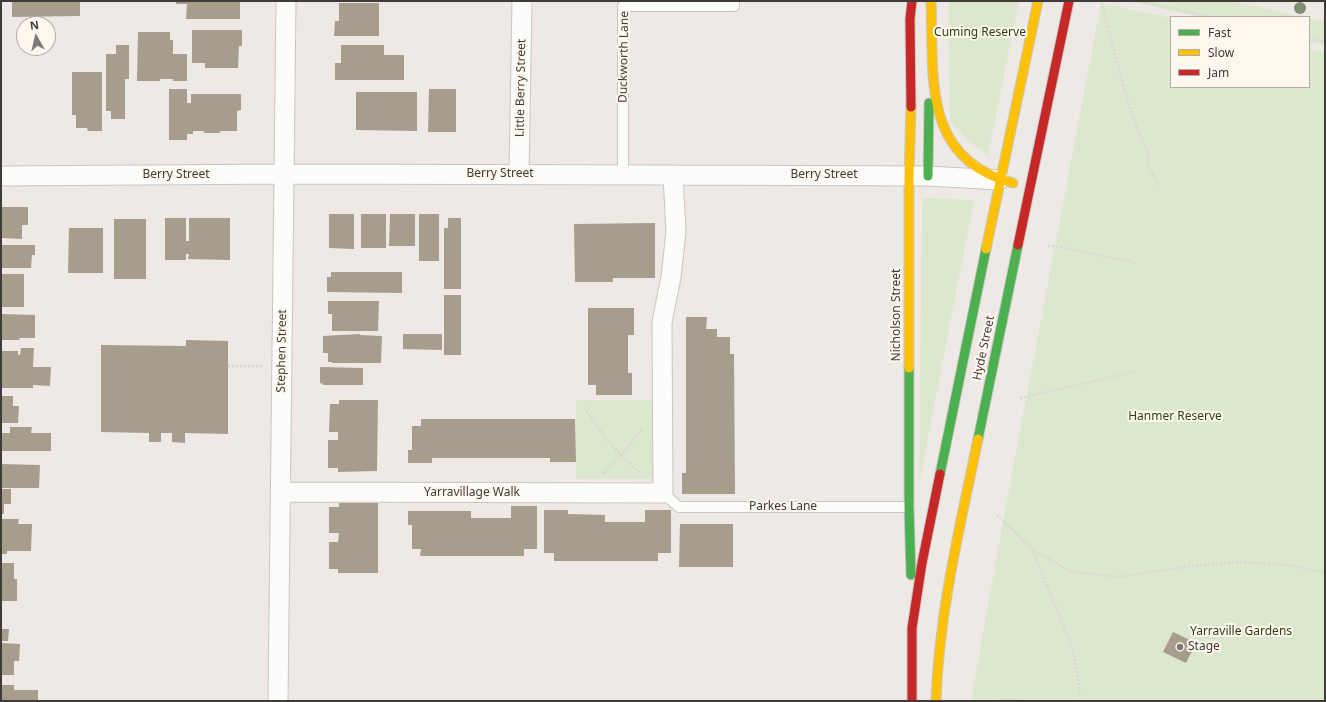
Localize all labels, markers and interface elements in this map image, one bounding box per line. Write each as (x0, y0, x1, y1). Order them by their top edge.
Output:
street label: Duckworth Lane (616, 11, 632, 103)
north arrow (16, 16, 56, 56)
legend (1170, 16, 1310, 88)
text: N (29, 17, 40, 33)
text: Fast (1208, 24, 1231, 41)
park label: Cuming Reserve (934, 26, 1026, 40)
street label: Little Berry Street (513, 39, 529, 137)
text: Slow (1208, 44, 1234, 61)
text: Jam (1208, 64, 1229, 81)
street label: Berry Street (466, 167, 534, 181)
street label: Berry Street (142, 168, 210, 182)
street label: Berry Street (790, 168, 858, 182)
street label: Nicholson Street (890, 269, 904, 361)
street label: Stephen Street (274, 309, 290, 393)
street label: Hyde Street (970, 314, 998, 382)
park label: Hanmer Reserve (1128, 410, 1222, 424)
street label: Yarravillage Walk (424, 486, 520, 500)
street label: Parkes Lane (749, 500, 817, 514)
park label: Yarraville Gardens (1190, 625, 1292, 639)
place label: Stage (1188, 640, 1220, 654)
marker: Stage (1175, 642, 1185, 652)

